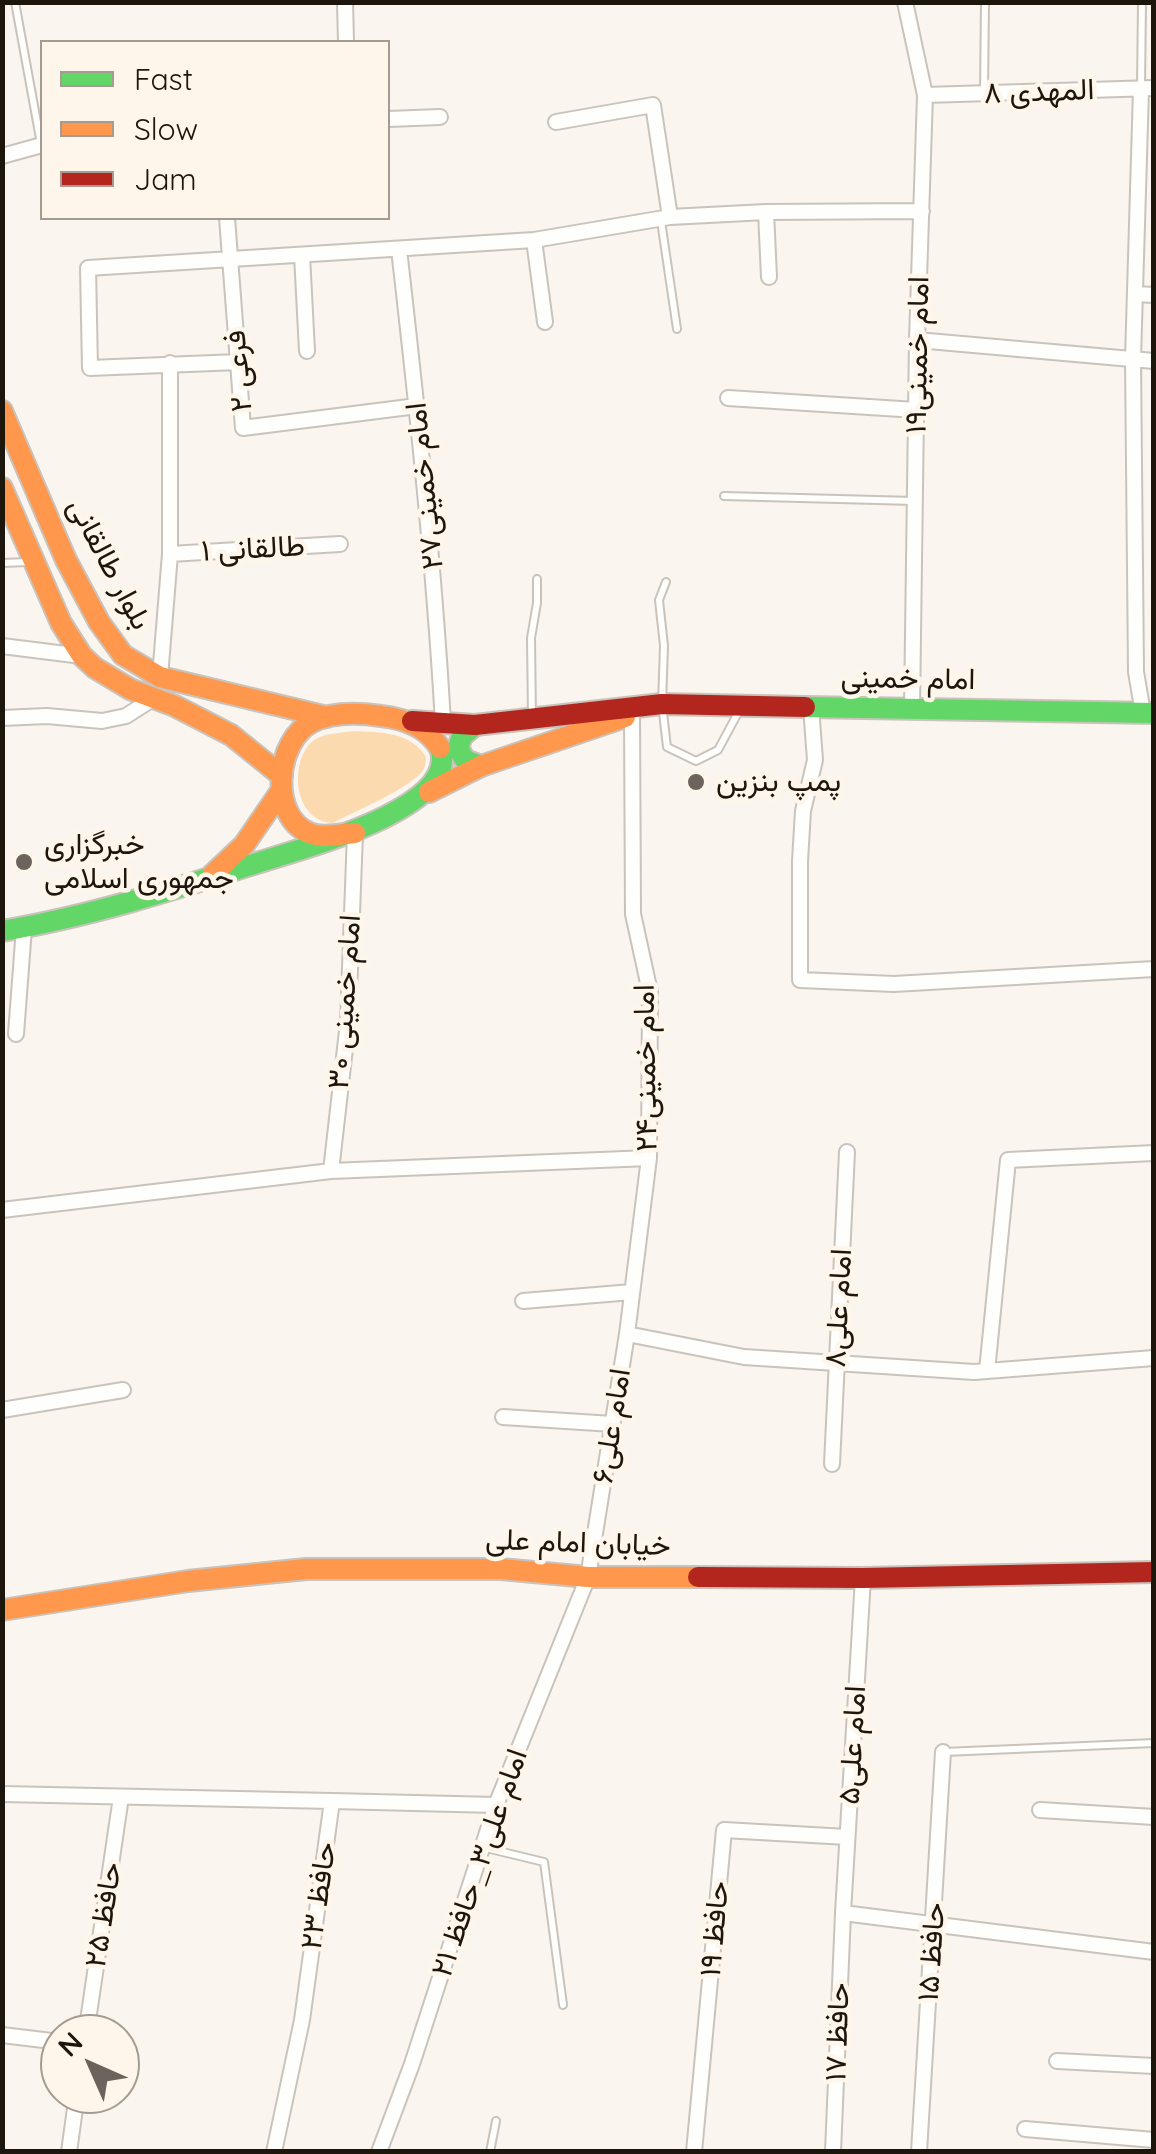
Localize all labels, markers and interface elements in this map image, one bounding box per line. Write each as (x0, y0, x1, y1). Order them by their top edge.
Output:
legend (40, 40, 390, 220)
text: Fast (134, 60, 193, 98)
street label: المهدی ٨ (983, 72, 1095, 112)
text: Slow (134, 110, 198, 148)
text: Jam (134, 160, 197, 198)
street label: امام خمینی۱۹ (899, 276, 937, 434)
street label: فرعی ۲ (217, 329, 261, 413)
street label: امام خمینی۲۷ (398, 401, 452, 571)
street label: بلوار طالقانی (59, 492, 159, 636)
street label: طالقانی ۱ (200, 528, 306, 570)
street label: امام خمینی (840, 660, 976, 698)
place label: پمپ بنزین (716, 764, 841, 800)
marker: پمپ بنزین (685, 771, 707, 793)
place label: خبرگزاری جمهوری اسلامی (44, 827, 234, 898)
marker: خبرگزاری جمهوری اسلامی (13, 851, 35, 873)
street label: امام خمینی ۳۰ (321, 913, 369, 1091)
street label: امام خمینی۲۴ (627, 984, 665, 1152)
street label: امام علی۸ (818, 1248, 860, 1368)
street label: امام علی۶ (585, 1366, 639, 1486)
street label: خیابان امام علی (485, 1522, 671, 1564)
street label: امام علی۵ (832, 1685, 874, 1805)
street label: امام علی۳_حافظ ۲۱ (424, 1744, 536, 1982)
street label: حافظ ۲۳ (294, 1840, 344, 1952)
street label: حافظ ۲۵ (78, 1860, 130, 1970)
street label: حافظ ۱۹ (693, 1880, 737, 1978)
street label: حافظ ۱۵ (911, 1901, 953, 2003)
street label: حافظ ۱۷ (818, 1982, 858, 2082)
north arrow (40, 2014, 140, 2114)
text: N (50, 2024, 90, 2064)

